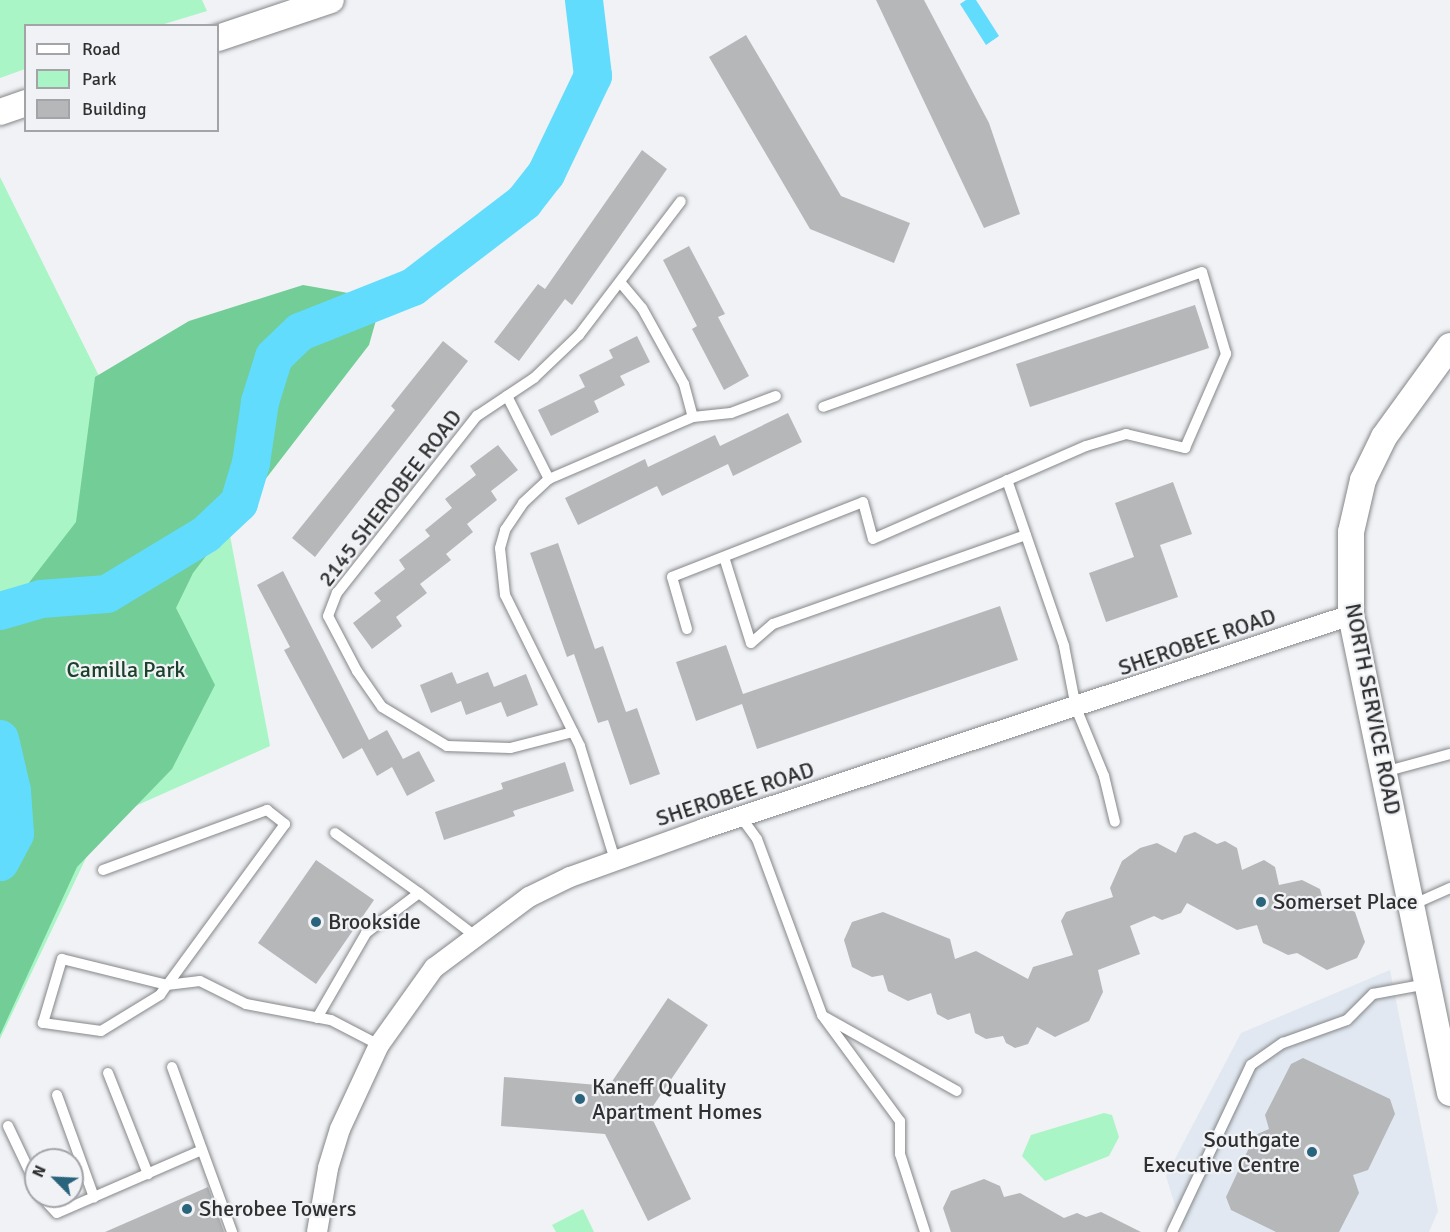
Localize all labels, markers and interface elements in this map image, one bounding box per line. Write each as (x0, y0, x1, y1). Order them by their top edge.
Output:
legend (24, 24, 219, 132)
text: Road (82, 38, 121, 60)
text: Park (82, 68, 117, 90)
text: Building (82, 98, 146, 120)
street label: 2145 SHEROBEE ROAD (313, 404, 467, 592)
street label: NORTH SERVICE ROAD (1340, 601, 1406, 817)
street label: SHEROBEE ROAD (1115, 603, 1279, 681)
park label: Camilla Park (67, 657, 185, 683)
street label: SHEROBEE ROAD (653, 756, 817, 832)
place label: Somerset Place (1273, 889, 1418, 915)
marker: Somerset Place (1254, 895, 1268, 909)
place label: Brookside (328, 909, 421, 935)
marker: Brookside (309, 915, 323, 929)
place label: Kaneff Quality Apartment Homes (592, 1073, 762, 1124)
marker: Kaneff Quality Apartment Homes (573, 1092, 587, 1106)
place label: Southgate Executive Centre (1143, 1126, 1300, 1178)
marker: Southgate Executive Centre (1305, 1145, 1319, 1159)
north arrow (24, 1148, 84, 1208)
text: N (28, 1162, 51, 1181)
place label: Sherobee Towers (199, 1196, 356, 1222)
marker: Sherobee Towers (180, 1202, 194, 1216)

